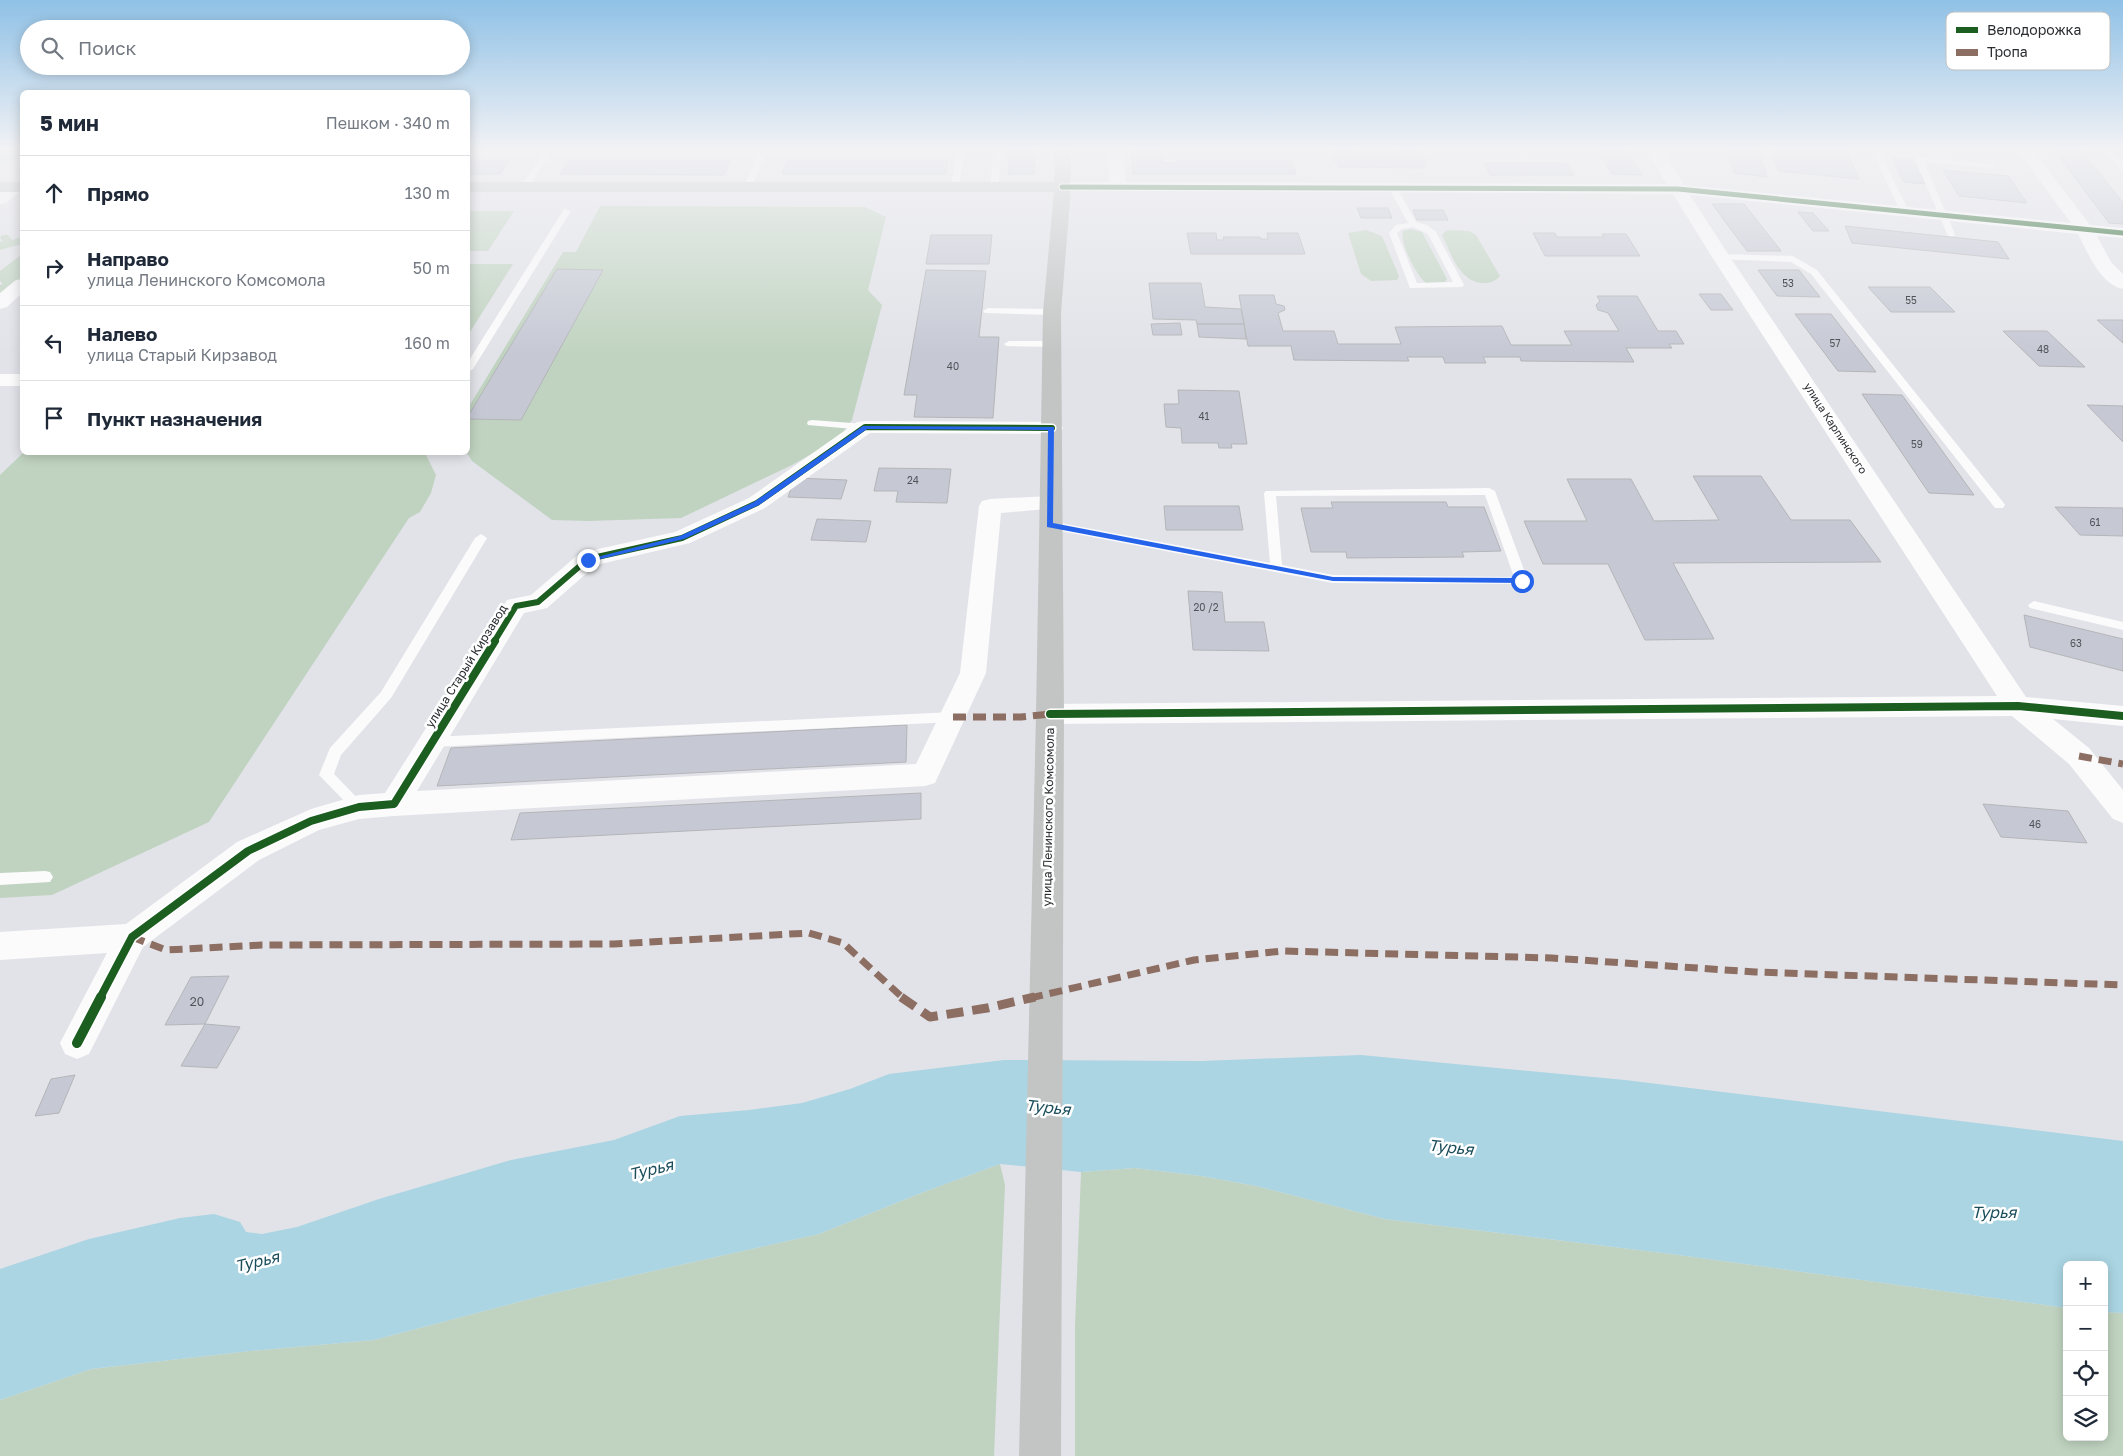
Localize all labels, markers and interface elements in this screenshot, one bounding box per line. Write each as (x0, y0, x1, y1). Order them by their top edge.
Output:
legend (1946, 12, 2110, 70)
search box (20, 20, 470, 75)
text: Велодорожка (1987, 21, 2081, 38)
icon: search (38, 34, 66, 62)
text: Поиск (78, 36, 137, 59)
text: Тропа (1987, 43, 2028, 60)
text: 5 мин (40, 110, 99, 136)
text: Пешком · 340 m (326, 113, 450, 133)
icon: ahead (40, 179, 68, 207)
text: Прямо (87, 182, 149, 205)
text: 130 m (405, 183, 450, 203)
text: Направо (87, 247, 169, 270)
icon: right (40, 254, 68, 282)
text: 50 m (413, 258, 450, 278)
text: улица Ленинского Комсомола (87, 270, 326, 290)
house number: 53 (1782, 277, 1794, 289)
house number: 55 (1905, 294, 1917, 306)
text: Налево (87, 322, 157, 345)
icon: left (40, 329, 68, 357)
text: 160 m (404, 333, 450, 353)
house number: 57 (1829, 337, 1841, 349)
house number: 48 (2037, 343, 2049, 355)
text: улица Старый Кирзавод (87, 345, 277, 365)
house number: 40 (947, 360, 959, 372)
street label: улица Карпинского (1802, 380, 1870, 476)
icon: arrive (40, 404, 68, 432)
text: Пункт назначения (87, 407, 262, 430)
house number: 41 (1199, 410, 1210, 422)
house number: 59 (1911, 438, 1923, 450)
house number: 24 (907, 474, 919, 486)
house number: 61 (2090, 516, 2101, 528)
route end (577, 549, 600, 572)
route start (1511, 570, 1534, 593)
house number: 20 /2 (1193, 601, 1219, 613)
street label: улица Старый Кирзавод (422, 602, 510, 730)
house number: 63 (2070, 637, 2082, 649)
street label: улица Ленинского Комсомола (1039, 727, 1057, 907)
house number: 46 (2029, 818, 2041, 830)
house number: 20 (190, 994, 204, 1009)
water label: Турья (1025, 1095, 1072, 1119)
water label: Турья (1428, 1135, 1475, 1159)
water label: Турья (627, 1154, 676, 1184)
water label: Турья (1972, 1202, 2017, 1222)
water label: Турья (233, 1246, 282, 1276)
map controls (2063, 1261, 2108, 1441)
button: + (2063, 1261, 2108, 1306)
button: − (2063, 1306, 2108, 1351)
button: locate (2063, 1351, 2108, 1396)
button: layers (2063, 1396, 2108, 1441)

